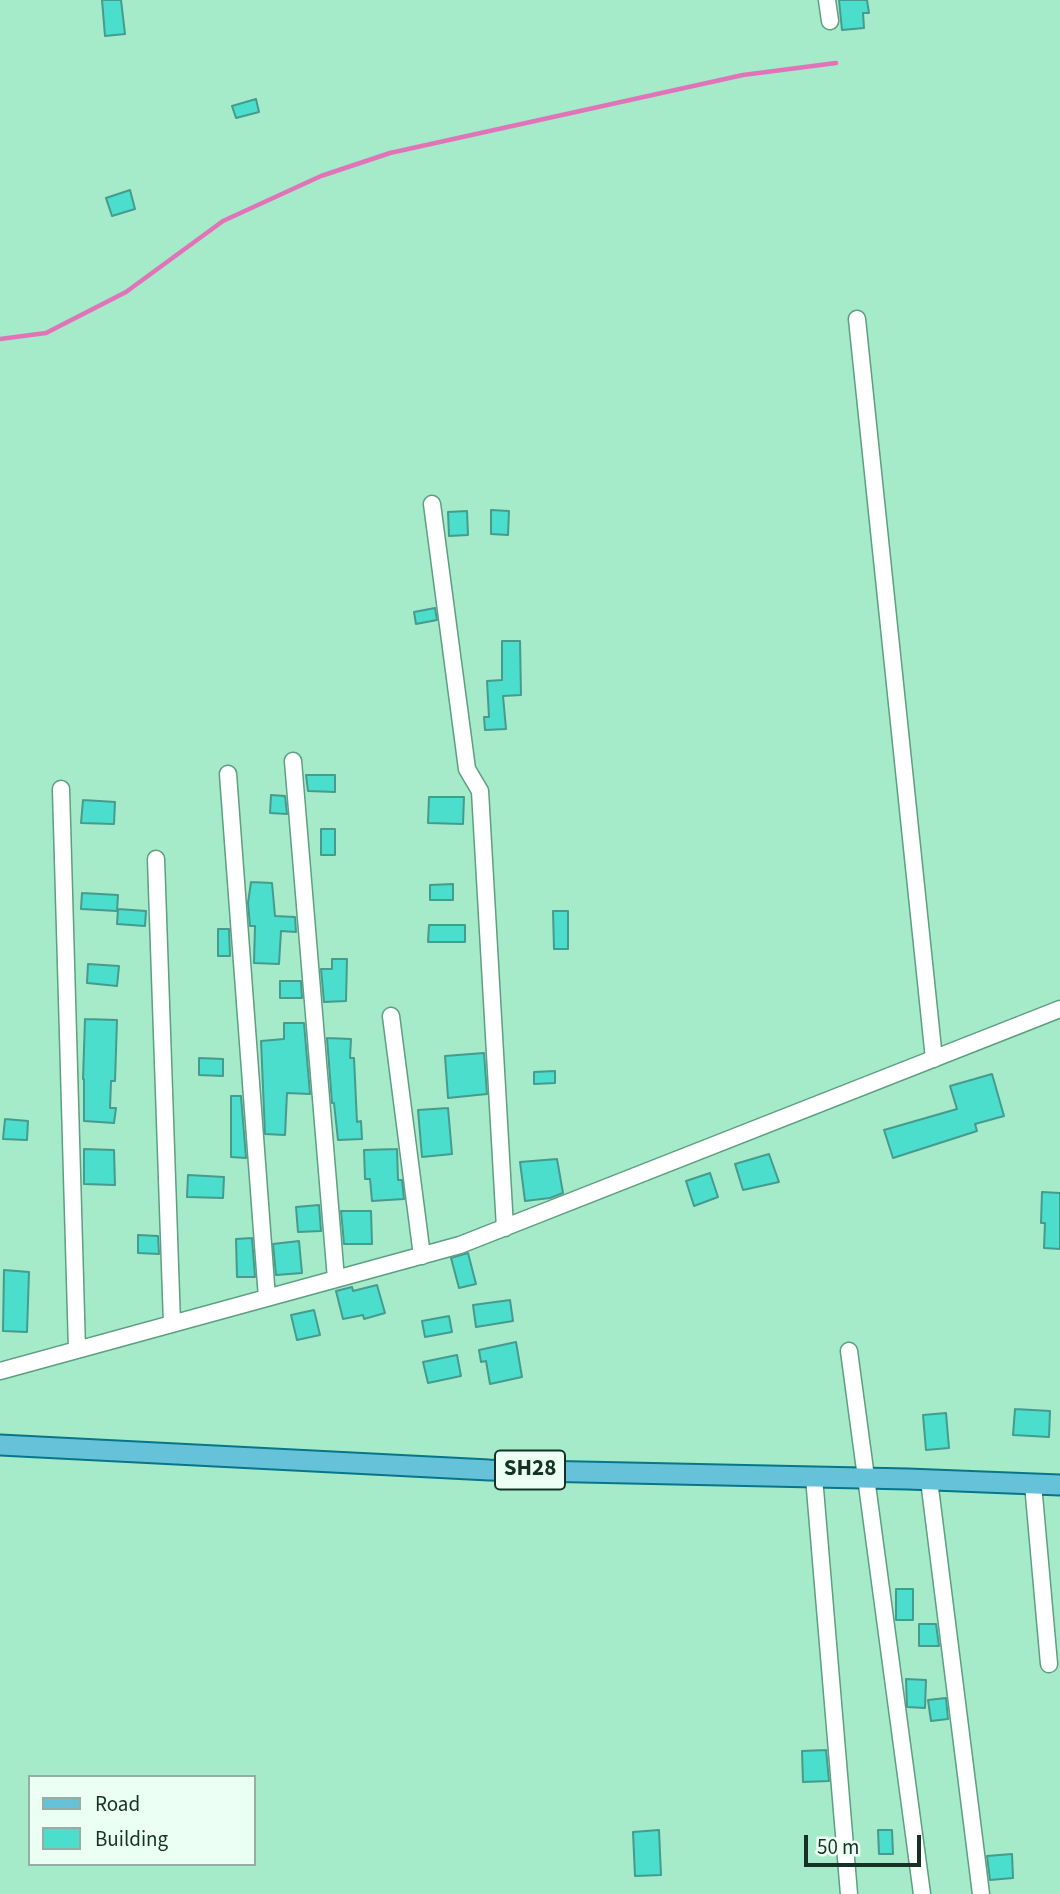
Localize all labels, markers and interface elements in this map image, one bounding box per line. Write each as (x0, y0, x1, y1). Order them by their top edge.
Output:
road number: SH28 (495, 1450, 565, 1490)
legend (28, 1775, 256, 1866)
text: Road (95, 1789, 140, 1819)
scale bar (808, 1820, 925, 1864)
text: Building (95, 1824, 168, 1854)
text: 50 m (817, 1832, 859, 1862)

